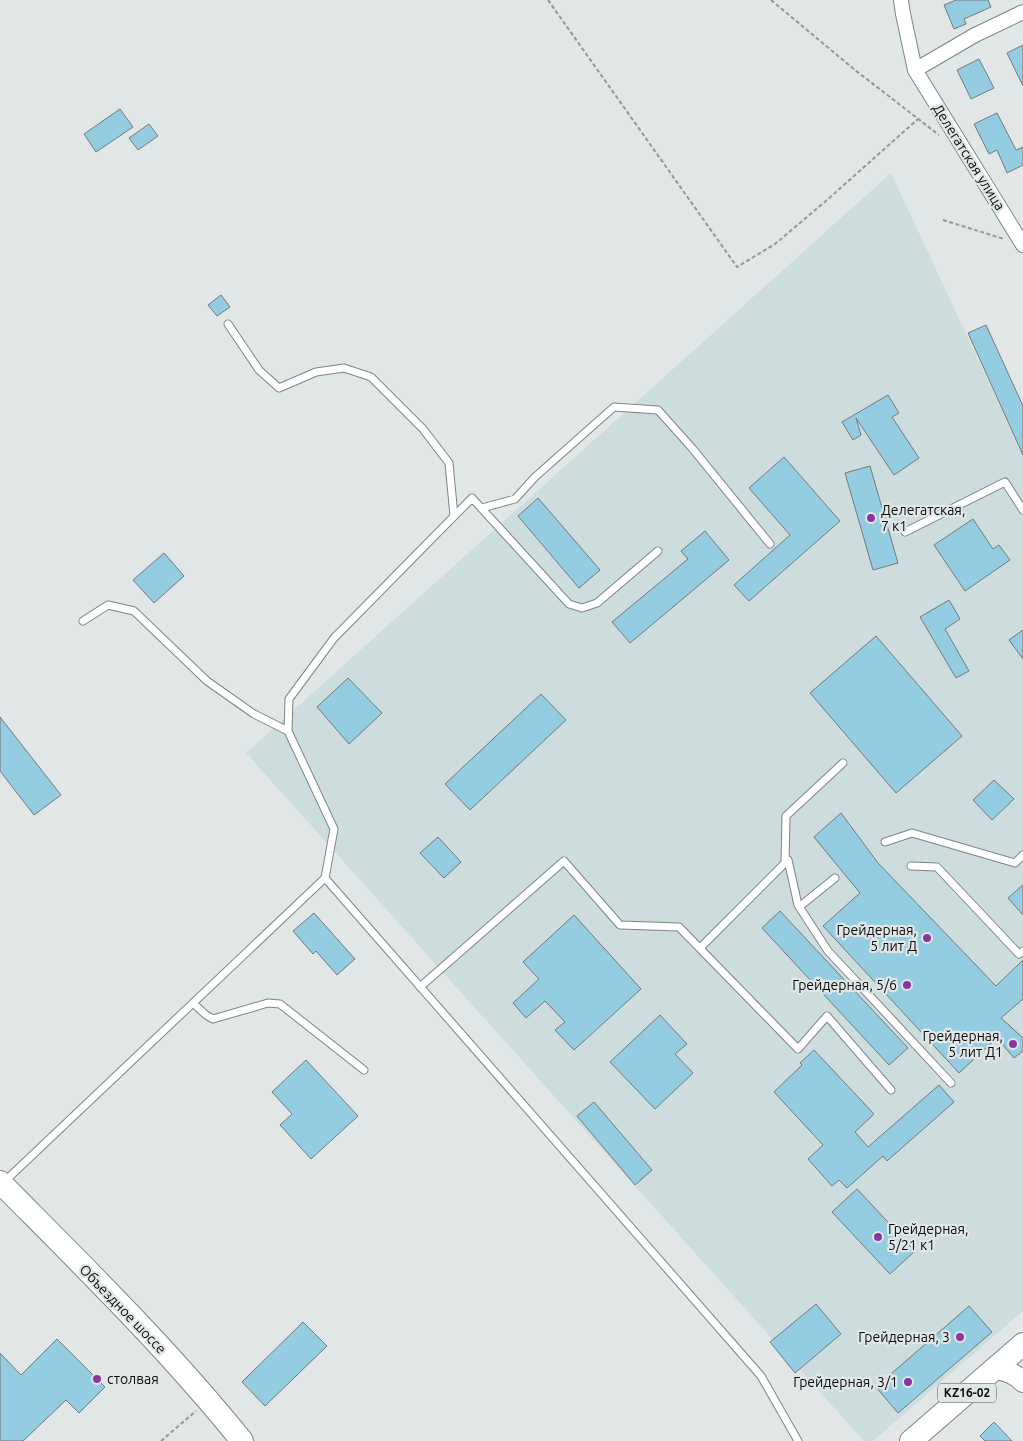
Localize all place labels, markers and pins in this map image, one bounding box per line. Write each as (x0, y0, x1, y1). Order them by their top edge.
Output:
place label: Делегатская, 7 к1 (881, 502, 965, 534)
marker: Делегатская, 7 к1 (865, 512, 877, 524)
place label: Грейдерная, 5 лит Д (836, 922, 917, 954)
marker: Грейдерная, 5 лит Д (921, 932, 933, 944)
place label: Грейдерная, 5/6 (792, 977, 897, 993)
marker: Грейдерная, 5/6 (901, 979, 913, 991)
place label: Грейдерная, 5 лит Д1 (922, 1028, 1003, 1060)
marker: Грейдерная, 5 лит Д1 (1007, 1038, 1019, 1050)
place label: Грейдерная, 5/21 к1 (888, 1221, 969, 1253)
marker: Грейдерная, 5/21 к1 (872, 1231, 884, 1243)
place label: Грейдерная, 3 (858, 1329, 950, 1345)
marker: Грейдерная, 3 (954, 1331, 966, 1343)
place label: столвая (107, 1371, 159, 1387)
marker: столвая (91, 1373, 103, 1385)
place label: Грейдерная, 3/1 (793, 1374, 898, 1390)
marker: Грейдерная, 3/1 (902, 1376, 914, 1388)

